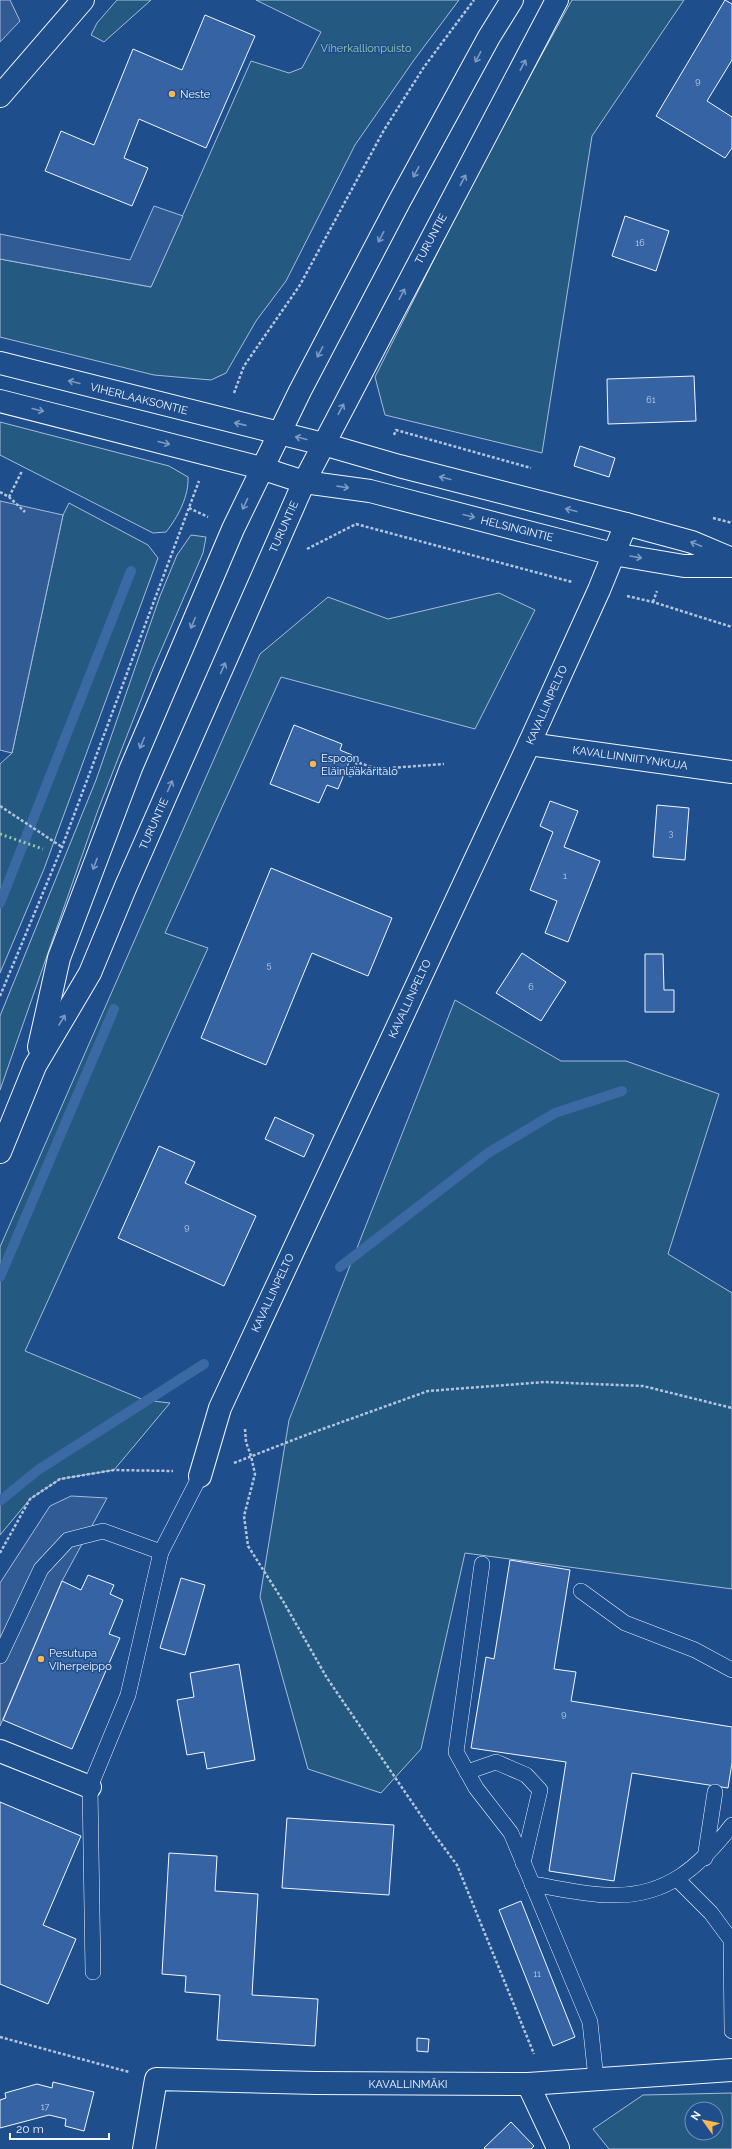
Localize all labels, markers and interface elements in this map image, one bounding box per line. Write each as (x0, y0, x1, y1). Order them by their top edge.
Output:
park label: Viherkallionpuisto (321, 42, 412, 55)
one-way arrow (474, 51, 481, 63)
one-way arrow (520, 59, 528, 71)
house number: 9 (695, 76, 701, 86)
place label: Neste (180, 88, 211, 101)
marker: Neste (167, 89, 177, 99)
one-way arrow (412, 165, 419, 177)
one-way arrow (459, 174, 467, 186)
street label: TURUNTIE (412, 211, 450, 266)
one-way arrow (377, 231, 384, 243)
house number: 16 (635, 238, 645, 248)
one-way arrow (399, 289, 406, 301)
one-way arrow (316, 345, 324, 357)
one-way arrow (67, 378, 80, 385)
street label: VIHERLAAKSONTIE (89, 381, 189, 417)
house number: 61 (646, 395, 656, 405)
one-way arrow (338, 404, 345, 416)
one-way arrow (31, 407, 44, 415)
one-way arrow (234, 419, 247, 427)
one-way arrow (294, 434, 307, 442)
one-way arrow (157, 439, 170, 447)
one-way arrow (438, 473, 451, 481)
one-way arrow (336, 483, 349, 491)
one-way arrow (241, 497, 248, 509)
street label: TURUNTIE (267, 499, 301, 555)
one-way arrow (564, 505, 577, 513)
one-way arrow (462, 513, 475, 521)
street label: HELSINGINTIE (479, 514, 555, 544)
one-way arrow (691, 539, 703, 547)
one-way arrow (629, 554, 642, 562)
one-way arrow (189, 616, 196, 628)
one-way arrow (220, 662, 228, 674)
street label: KAVALLINPELTO (524, 663, 570, 747)
one-way arrow (138, 736, 145, 748)
street label: KAVALLINNIITYNKUJA (572, 743, 689, 773)
place label: Espoon Eläinlääkäritalo (321, 752, 398, 778)
marker: Espoon Eläinlääkäritalo (308, 759, 318, 769)
one-way arrow (167, 781, 175, 793)
street label: TURUNTIE (137, 796, 171, 852)
house number: 3 (669, 828, 674, 838)
one-way arrow (90, 857, 98, 869)
house number: 1 (563, 871, 567, 881)
street label: KAVALLINPELTO (386, 957, 434, 1041)
house number: 5 (267, 960, 272, 970)
house number: 6 (528, 982, 534, 992)
one-way arrow (58, 1014, 66, 1026)
house number: 9 (184, 1222, 190, 1232)
street label: KAVALLINPELTO (249, 1251, 297, 1335)
place label: Pesutupa VIherpeippo (49, 1647, 112, 1673)
marker: Pesutupa VIherpeippo (36, 1654, 46, 1664)
house number: 9 (561, 1709, 567, 1719)
house number: 11 (533, 1969, 541, 1979)
street label: KAVALLINMÄKI (368, 2078, 448, 2091)
north arrow (684, 2101, 724, 2141)
house number: 17 (41, 2102, 49, 2112)
text: N (688, 2109, 704, 2123)
scale bar (10, 2115, 109, 2141)
text: 20 m (16, 2122, 44, 2136)

